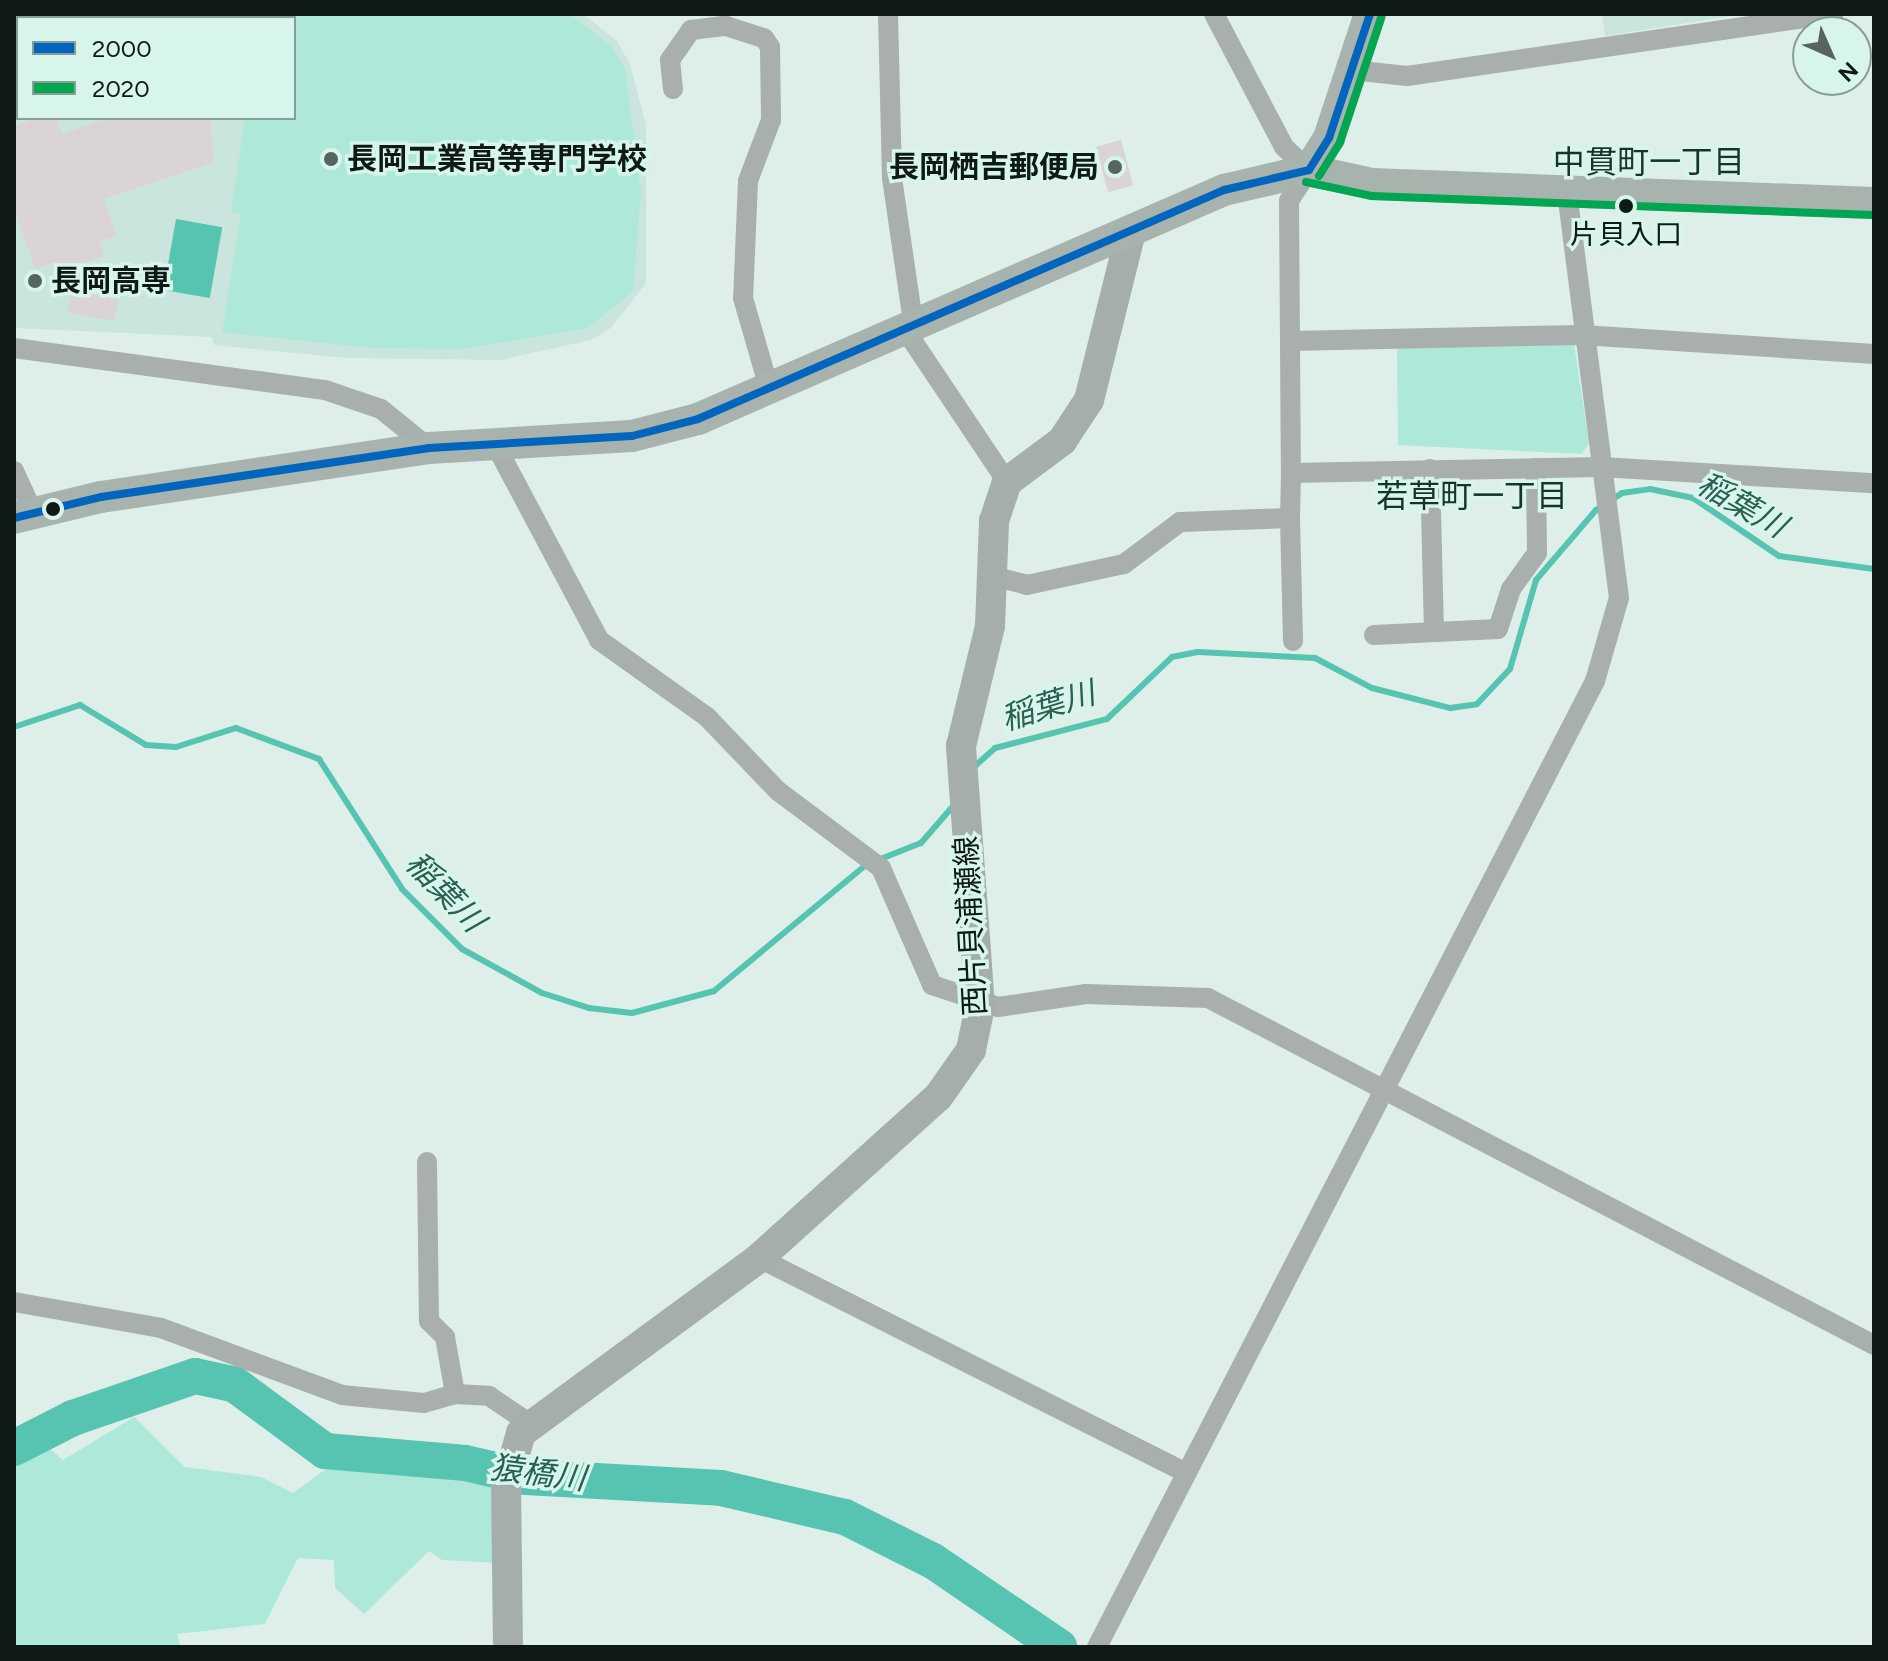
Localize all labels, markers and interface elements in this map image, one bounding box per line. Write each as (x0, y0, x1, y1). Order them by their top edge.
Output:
legend (16, 16, 296, 120)
north arrow (1792, 16, 1872, 96)
text: 2000 (92, 34, 152, 63)
text: N (1832, 56, 1863, 87)
text: 2020 (92, 74, 150, 103)
place label: 長岡工業高等専門学校 (347, 141, 647, 177)
district label: 中貫町一丁目 (1553, 143, 1745, 181)
place label: 長岡栖吉郵便局 (889, 149, 1099, 185)
marker: 長岡工業高等専門学校 (322, 150, 340, 168)
marker: 長岡栖吉郵便局 (1106, 158, 1124, 176)
marker: 片貝入口 (1618, 198, 1634, 214)
place label: 片貝入口 (1570, 217, 1682, 251)
place label: 長岡高専 (51, 263, 171, 299)
marker: 長岡高専 (26, 272, 44, 290)
water label: 稲葉川 (1691, 464, 1793, 546)
district label: 若草町一丁目 (1376, 477, 1568, 515)
unlabelled marker (45, 501, 61, 517)
water label: 稲葉川 (996, 674, 1100, 738)
street label: 西片貝浦瀬線 (948, 835, 994, 1017)
water label: 稲葉川 (398, 844, 492, 940)
water label: 猿橋川 (488, 1448, 588, 1498)

